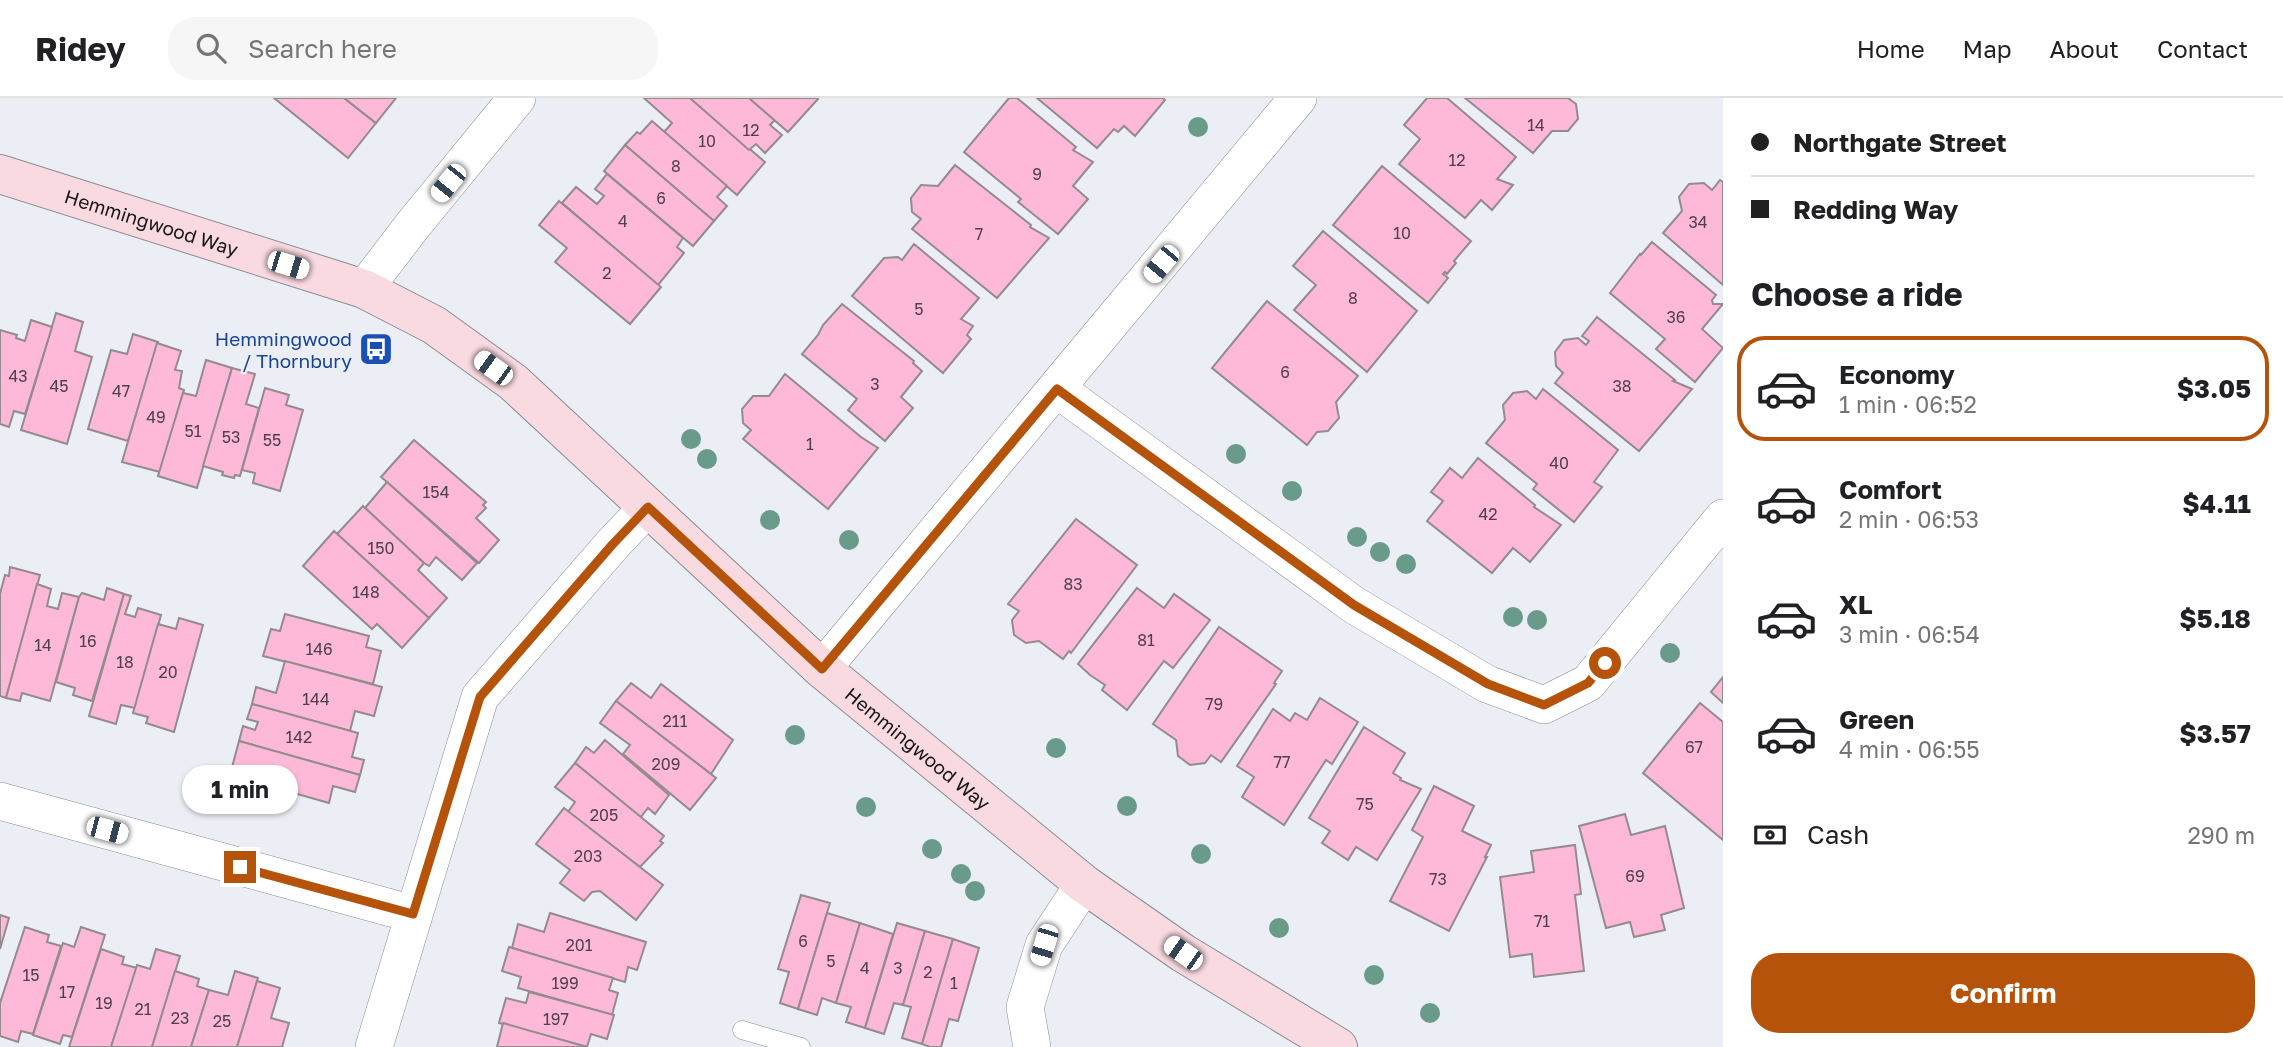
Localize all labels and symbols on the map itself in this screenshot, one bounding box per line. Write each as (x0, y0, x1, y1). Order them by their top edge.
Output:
house number: 14 (1527, 115, 1545, 135)
house number: 12 (742, 120, 760, 140)
house number: 10 (698, 131, 716, 151)
house number: 12 (1448, 150, 1466, 170)
house number: 8 (671, 156, 681, 176)
car (427, 160, 470, 206)
house number: 9 (1032, 164, 1042, 184)
street label: Hemmingwood Way (62, 184, 242, 260)
house number: 6 (656, 188, 666, 208)
house number: 4 (618, 211, 628, 231)
house number: 34 (1688, 212, 1708, 232)
house number: 10 (1393, 223, 1411, 243)
house number: 7 (975, 224, 983, 244)
car (1140, 241, 1183, 287)
car (265, 249, 312, 281)
house number: 2 (602, 263, 612, 283)
house number: 8 (1348, 288, 1358, 308)
house number: 5 (914, 299, 924, 319)
house number: 36 (1666, 307, 1686, 327)
place label: Hemmingwood / Thornbury (215, 327, 352, 372)
bus stop icon: Hemmingwood / Thornbury (357, 330, 395, 368)
car (470, 347, 517, 389)
house number: 6 (1280, 362, 1290, 382)
house number: 43 (8, 366, 28, 386)
house number: 3 (870, 374, 880, 394)
house number: 45 (49, 376, 69, 396)
house number: 38 (1612, 376, 1632, 396)
house number: 47 (112, 381, 130, 401)
house number: 49 (146, 407, 166, 427)
house number: 51 (184, 421, 202, 441)
house number: 53 (222, 427, 240, 447)
house number: 55 (263, 430, 281, 450)
house number: 1 (806, 434, 814, 454)
house number: 40 (1549, 453, 1569, 473)
house number: 154 (423, 482, 449, 502)
house number: 42 (1478, 504, 1498, 524)
house number: 150 (368, 538, 394, 558)
house number: 83 (1063, 574, 1083, 594)
house number: 148 (352, 582, 380, 602)
house number: 81 (1137, 630, 1155, 650)
house number: 16 (79, 631, 97, 651)
house number: 14 (34, 635, 52, 655)
house number: 146 (305, 639, 333, 659)
route start (1589, 647, 1621, 679)
house number: 18 (116, 652, 134, 672)
house number: 20 (158, 662, 178, 682)
street label: Hemmingwood Way (841, 682, 996, 814)
house number: 144 (302, 689, 330, 709)
house number: 79 (1205, 694, 1223, 714)
house number: 211 (663, 711, 688, 731)
house number: 142 (286, 727, 312, 747)
house number: 67 (1685, 737, 1703, 757)
house number: 77 (1274, 752, 1290, 772)
house number: 209 (652, 754, 680, 774)
callout: 1 min (182, 766, 298, 814)
house number: 75 (1356, 794, 1374, 814)
house number: 205 (590, 805, 618, 825)
car (84, 814, 131, 846)
house number: 203 (574, 846, 602, 866)
route end (224, 851, 256, 883)
house number: 69 (1625, 866, 1645, 886)
house number: 73 (1429, 869, 1447, 889)
house number: 71 (1534, 911, 1550, 931)
car (1028, 922, 1061, 968)
house number: 6 (798, 931, 808, 951)
car (1160, 932, 1207, 974)
house number: 201 (566, 935, 593, 955)
house number: 5 (826, 951, 836, 971)
house number: 4 (860, 958, 870, 978)
house number: 3 (893, 958, 903, 978)
house number: 2 (923, 962, 933, 982)
house number: 15 (22, 965, 40, 985)
house number: 199 (551, 973, 579, 993)
house number: 1 (950, 973, 958, 993)
house number: 17 (59, 982, 75, 1002)
house number: 19 (95, 993, 113, 1013)
house number: 21 (134, 999, 152, 1019)
house number: 23 (171, 1008, 189, 1028)
house number: 197 (543, 1009, 569, 1029)
house number: 25 (213, 1011, 231, 1031)

